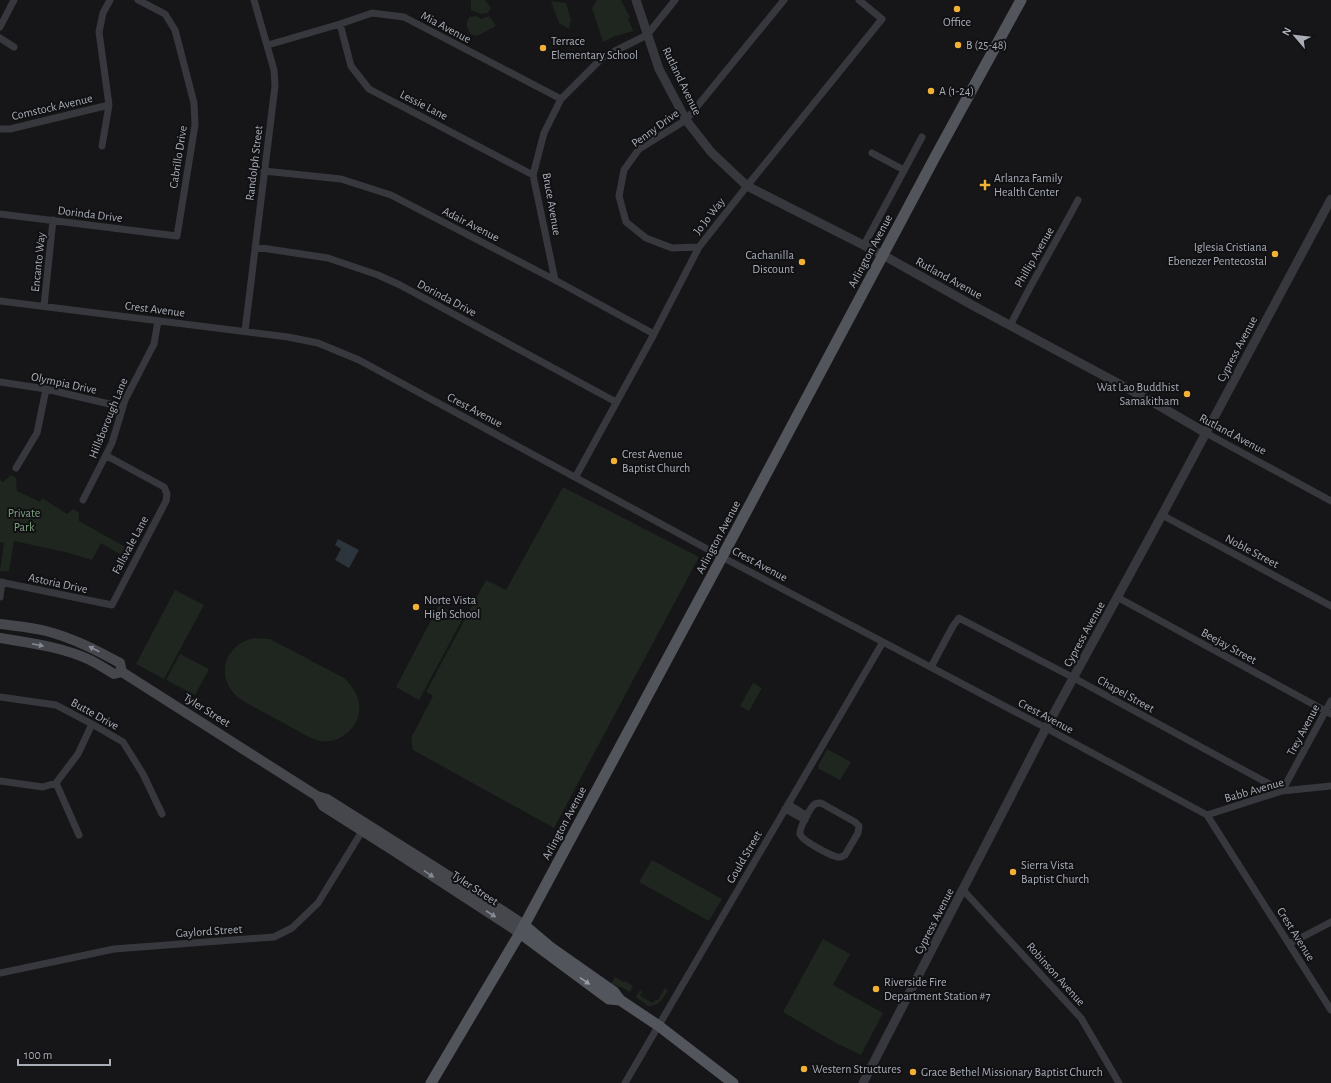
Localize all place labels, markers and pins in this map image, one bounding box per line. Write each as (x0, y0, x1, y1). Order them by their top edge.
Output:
marker: Office (952, 4, 962, 14)
place label: Office (943, 16, 971, 28)
place label: Terrace Elementary School (551, 35, 638, 62)
place label: B (25-48) (966, 39, 1007, 51)
marker: B (25-48) (953, 40, 963, 50)
marker: Terrace Elementary School (538, 43, 548, 53)
place label: A (1-24) (939, 85, 974, 97)
marker: A (1-24) (926, 86, 936, 96)
place label: Arlanza Family Health Center (994, 172, 1063, 198)
marker: Arlanza Family Health Center (979, 179, 991, 191)
place label: Iglesia Cristiana Ebenezer Pentecostal (1168, 241, 1267, 267)
place label: Cachanilla Discount (745, 249, 794, 275)
marker: Iglesia Cristiana Ebenezer Pentecostal (1270, 249, 1280, 259)
marker: Cachanilla Discount (797, 257, 807, 267)
place label: Wat Lao Buddhist Samakitham (1097, 381, 1179, 407)
marker: Wat Lao Buddhist Samakitham (1182, 389, 1192, 399)
place label: Crest Avenue Baptist Church (622, 448, 690, 474)
marker: Crest Avenue Baptist Church (609, 456, 619, 466)
place label: Norte Vista High School (424, 594, 480, 620)
marker: Norte Vista High School (411, 602, 421, 612)
place label: Sierra Vista Baptist Church (1021, 859, 1089, 885)
marker: Sierra Vista Baptist Church (1008, 867, 1018, 877)
place label: Riverside Fire Department Station #7 (884, 976, 991, 1002)
marker: Riverside Fire Department Station #7 (871, 984, 881, 994)
place label: Western Structures (812, 1063, 901, 1075)
marker: Western Structures (799, 1064, 809, 1074)
place label: Grace Bethel Missionary Baptist Church (921, 1066, 1103, 1079)
marker: Grace Bethel Missionary Baptist Church (908, 1067, 918, 1077)

